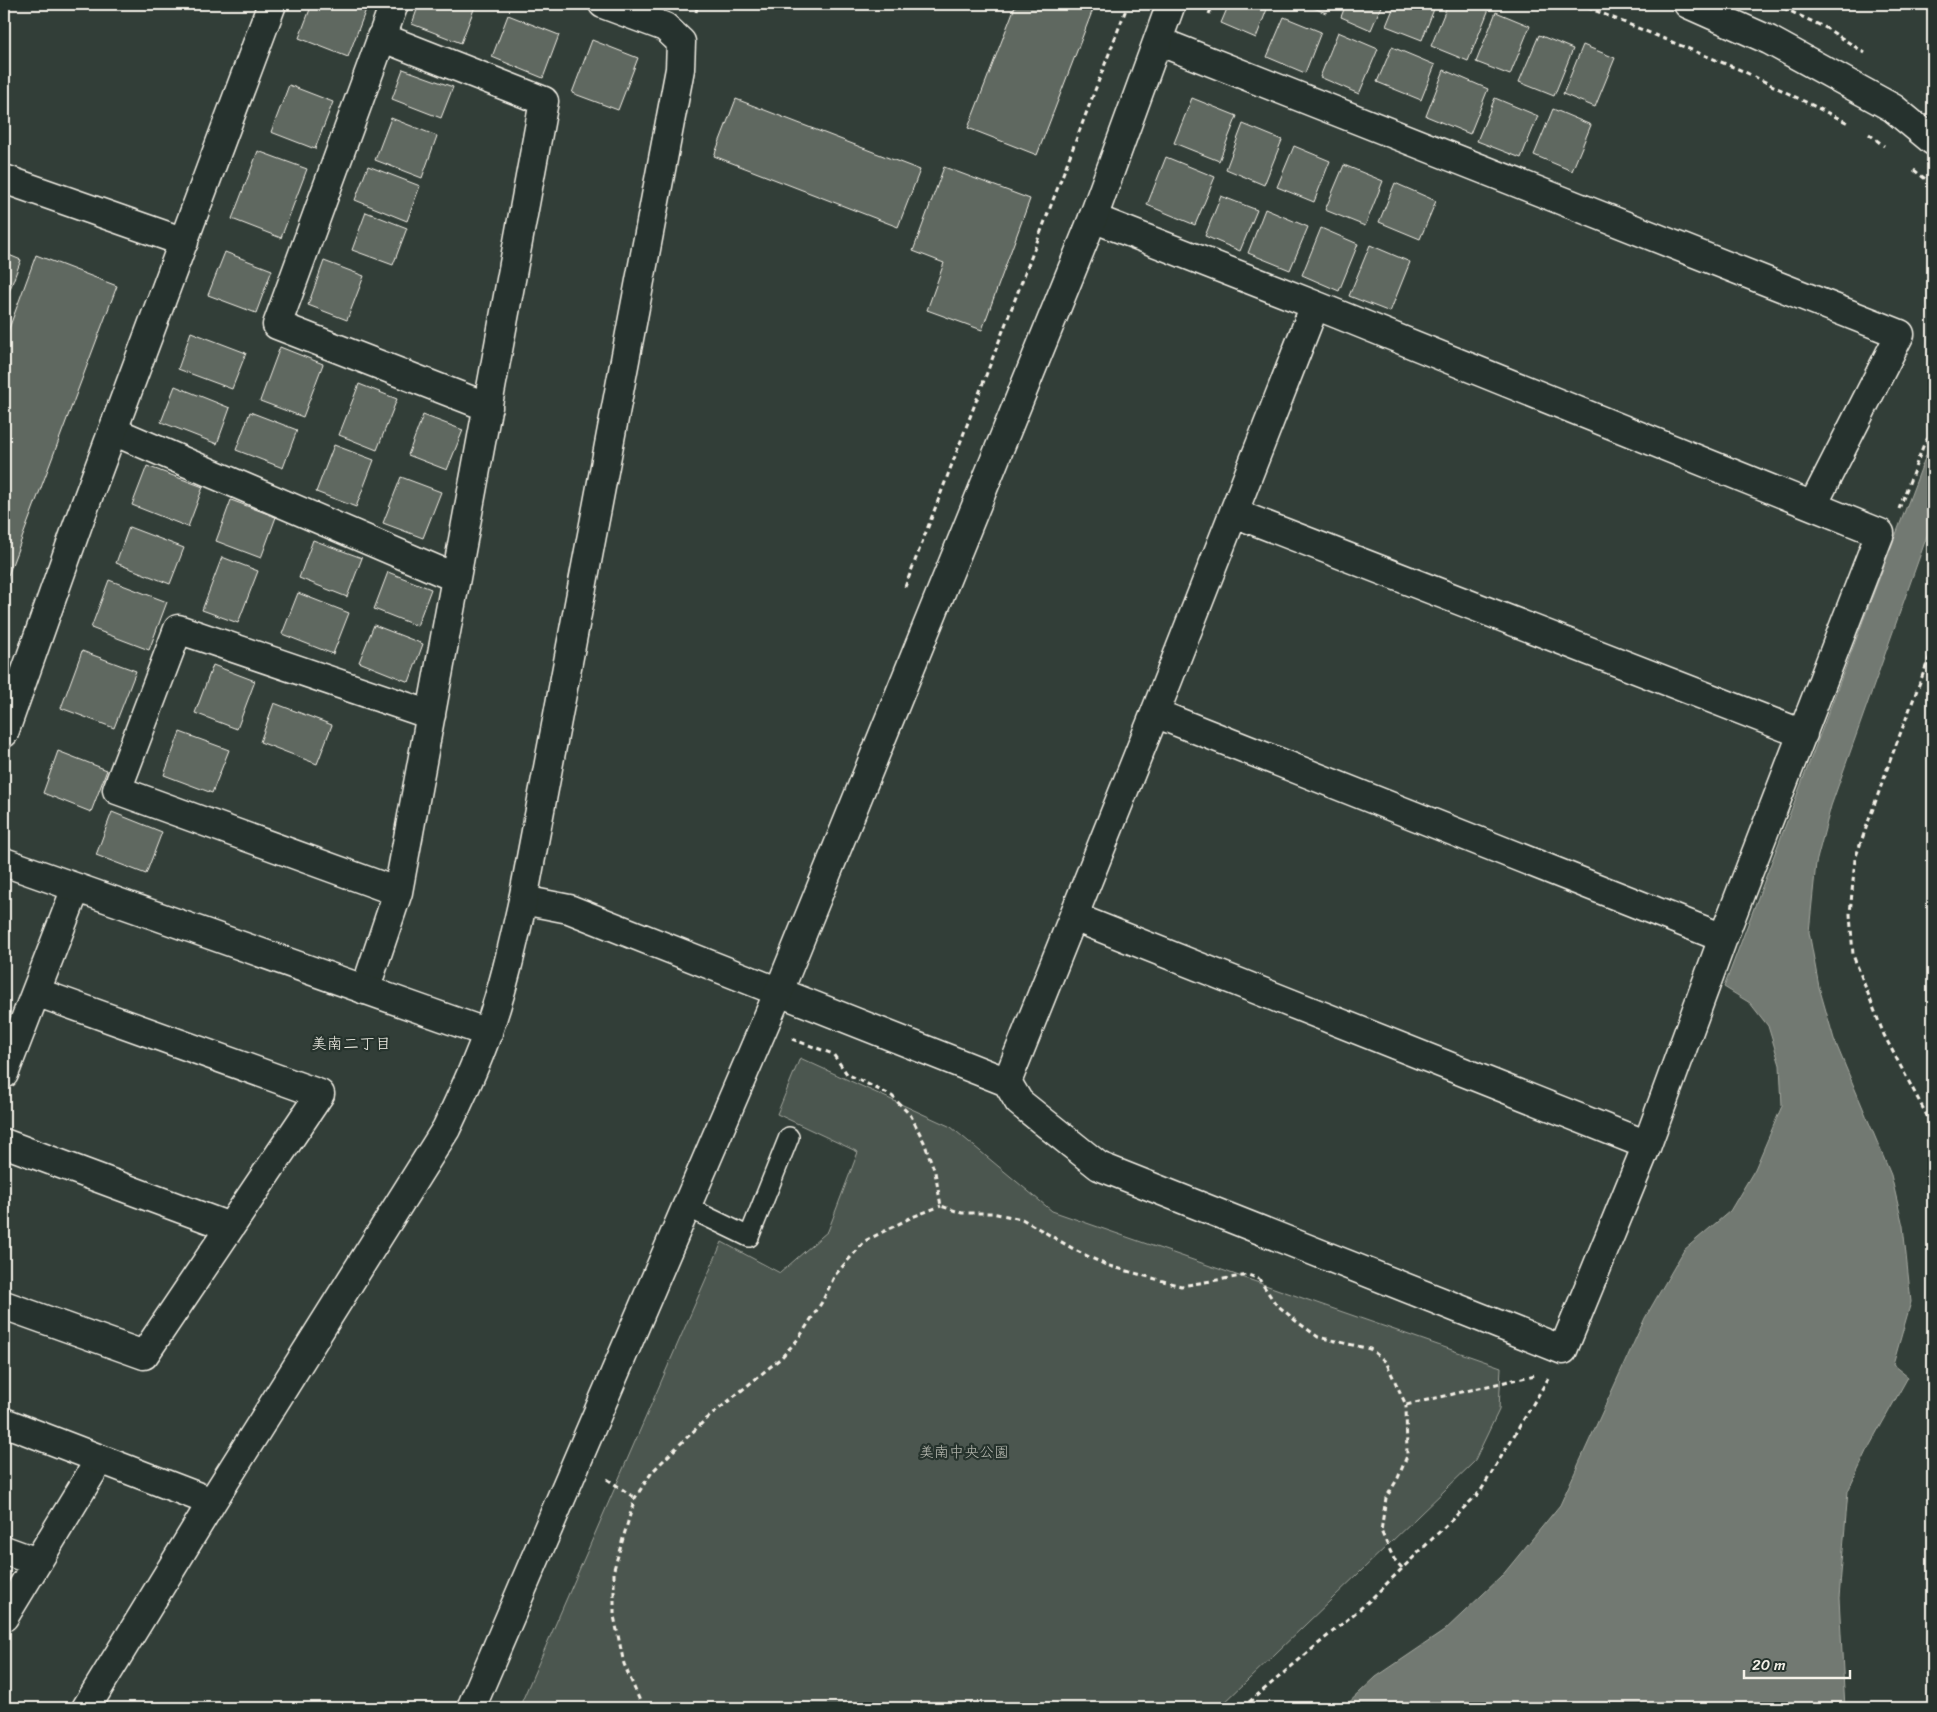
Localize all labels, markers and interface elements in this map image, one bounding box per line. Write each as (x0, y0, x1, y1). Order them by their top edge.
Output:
district label: 美南二丁目 (311, 1029, 391, 1058)
park label: 美南中央公園 (919, 1439, 1009, 1465)
scale bar (1744, 1647, 1851, 1679)
text: 20 m (1752, 1652, 1786, 1678)

